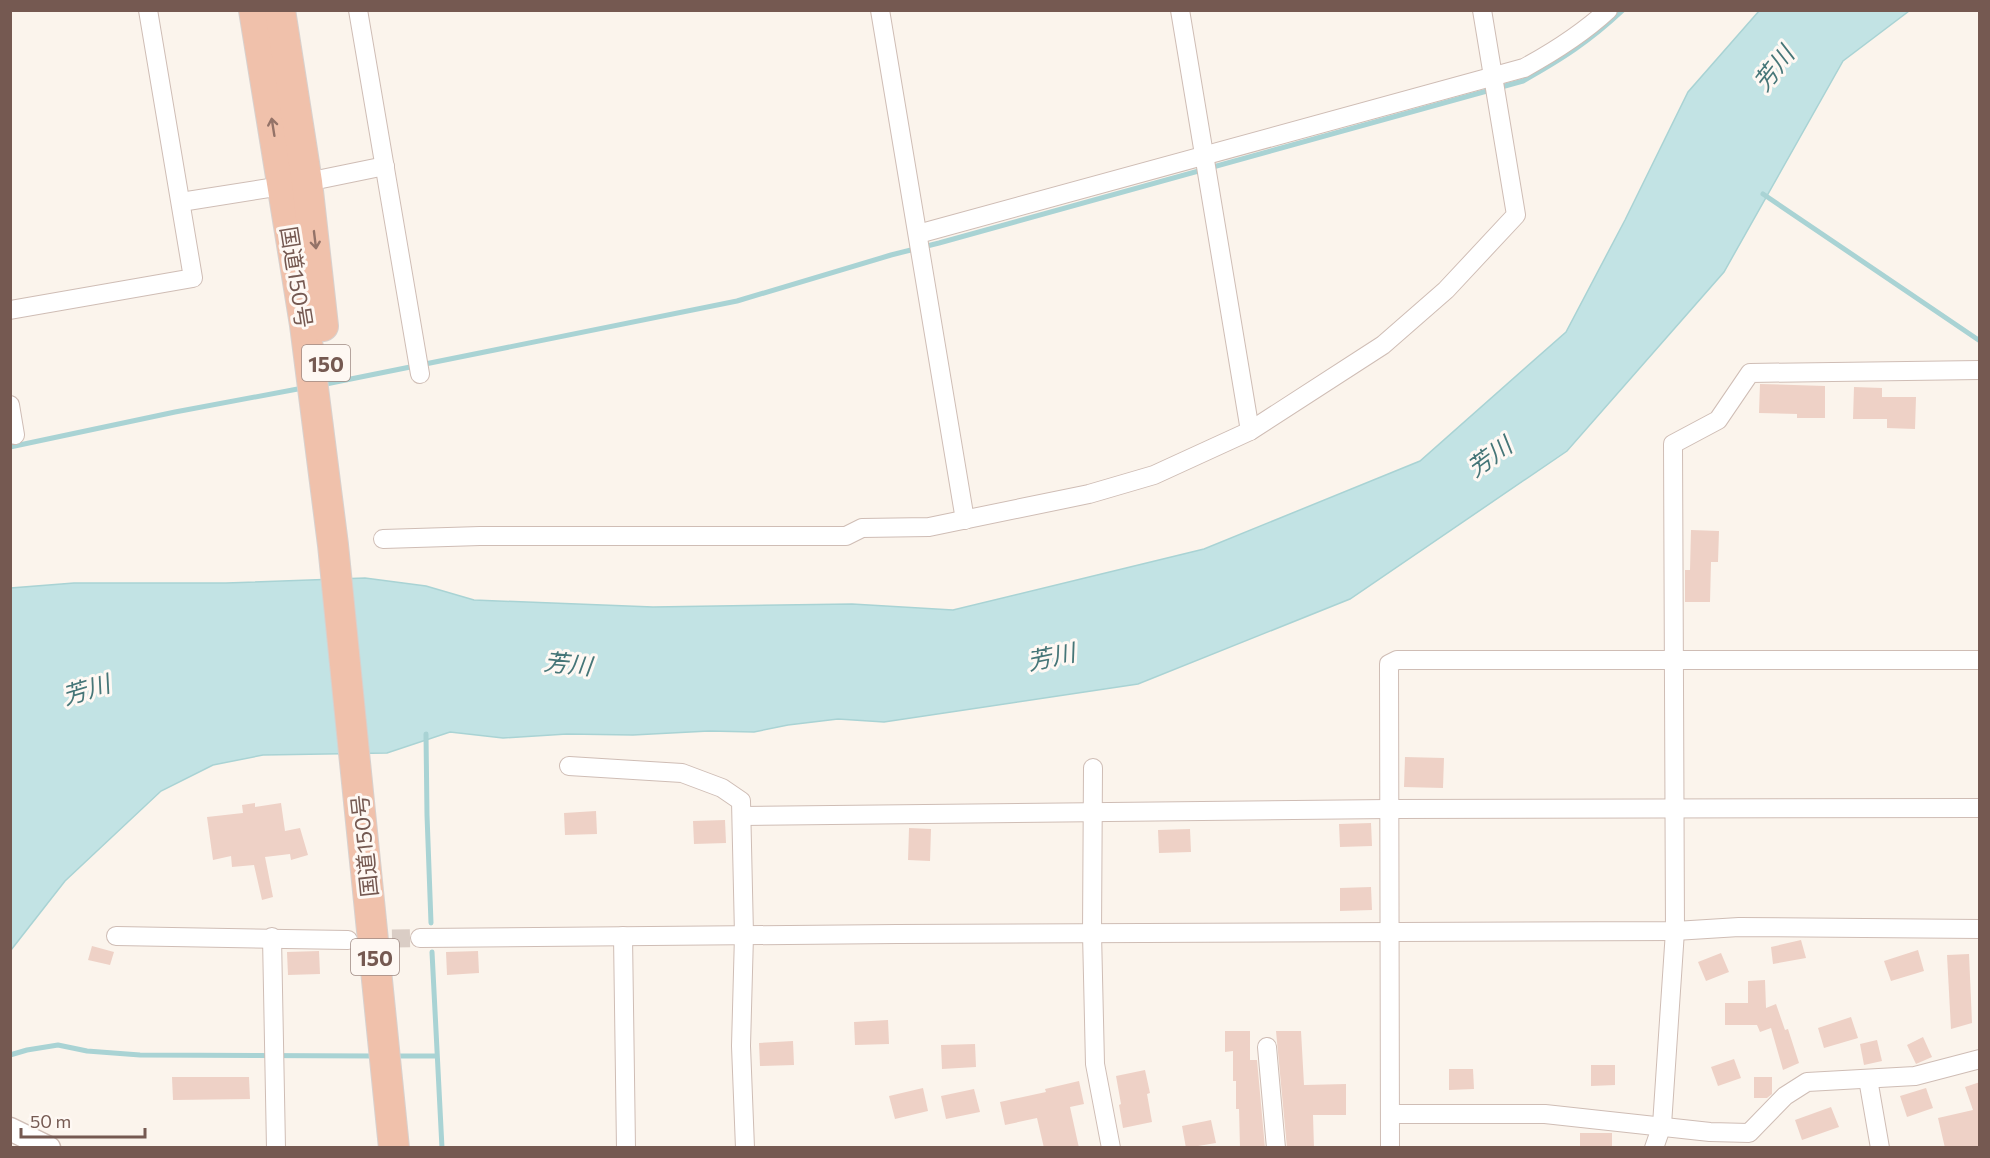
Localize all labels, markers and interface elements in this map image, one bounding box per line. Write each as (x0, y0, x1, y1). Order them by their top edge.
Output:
water label: 芳川 (1747, 38, 1801, 96)
one-way arrow (267, 117, 278, 137)
street label: 国道150号 (276, 224, 318, 330)
one-way arrow (309, 229, 320, 249)
road number: 150 (302, 345, 350, 381)
water label: 芳川 (1461, 428, 1519, 482)
water label: 芳川 (1025, 636, 1080, 675)
water label: 芳川 (543, 646, 596, 680)
water label: 芳川 (59, 667, 116, 710)
street label: 国道150号 (345, 794, 383, 898)
road number: 150 (351, 939, 399, 975)
scale bar (21, 1101, 146, 1139)
text: 50 m (30, 1110, 71, 1132)

